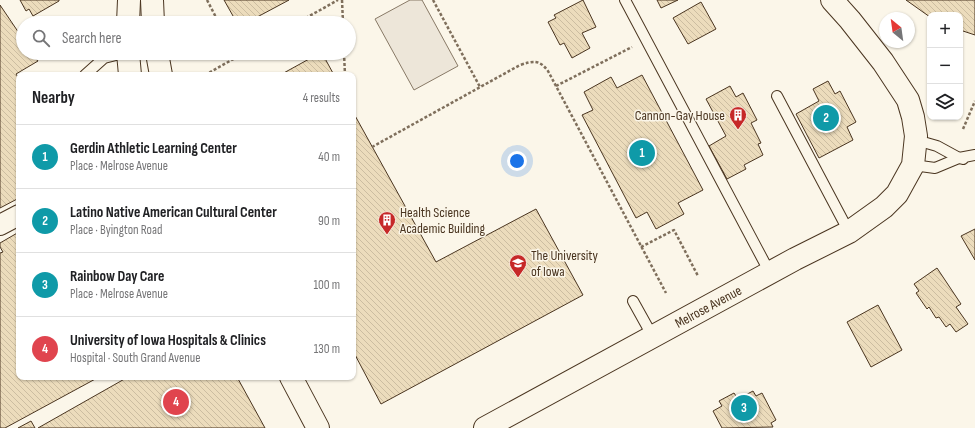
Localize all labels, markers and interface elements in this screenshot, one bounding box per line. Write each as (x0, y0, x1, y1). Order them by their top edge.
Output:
north arrow (879, 12, 915, 48)
map controls (927, 12, 963, 120)
button: + (927, 12, 963, 48)
search box (16, 16, 356, 60)
icon: search (30, 27, 52, 49)
text: Search here (62, 29, 122, 48)
button: − (927, 48, 963, 84)
button: layers (927, 84, 963, 120)
text: Nearby (32, 88, 75, 108)
text: 4 results (303, 90, 340, 106)
pin: 2 (813, 103, 839, 133)
building icon: Cannon-Gay House (728, 105, 748, 130)
place label: Cannon-Gay House (635, 107, 725, 124)
pin: 1 (629, 138, 655, 168)
text: Gerdin Athletic Learning Center (70, 139, 237, 158)
text: 1 (42, 149, 48, 165)
text: 40 m (318, 149, 340, 165)
your location (507, 151, 527, 171)
text: Place · Melrose Avenue (70, 158, 168, 174)
text: Latino Native American Cultural Center (70, 203, 277, 222)
place label: Health Science Academic Building (399, 204, 486, 237)
building icon: Health Science Academic Building (377, 210, 397, 235)
text: 2 (42, 213, 48, 229)
text: 90 m (318, 213, 340, 229)
text: Place · Byington Road (70, 222, 162, 238)
place label: The University of Iowa (531, 247, 599, 280)
school or university icon: The University of Iowa (508, 253, 528, 278)
text: Rainbow Day Care (70, 267, 164, 286)
text: 3 (42, 277, 48, 293)
text: 100 m (313, 277, 340, 293)
street label: Melrose Avenue (672, 281, 744, 331)
text: Place · Melrose Avenue (70, 286, 168, 302)
text: University of Iowa Hospitals & Clinics (70, 331, 266, 350)
text: 4 (42, 341, 48, 357)
text: 130 m (314, 341, 340, 357)
text: Hospital · South Grand Avenue (70, 350, 200, 366)
pin: 4 (163, 387, 189, 417)
pin: 3 (731, 393, 757, 423)

